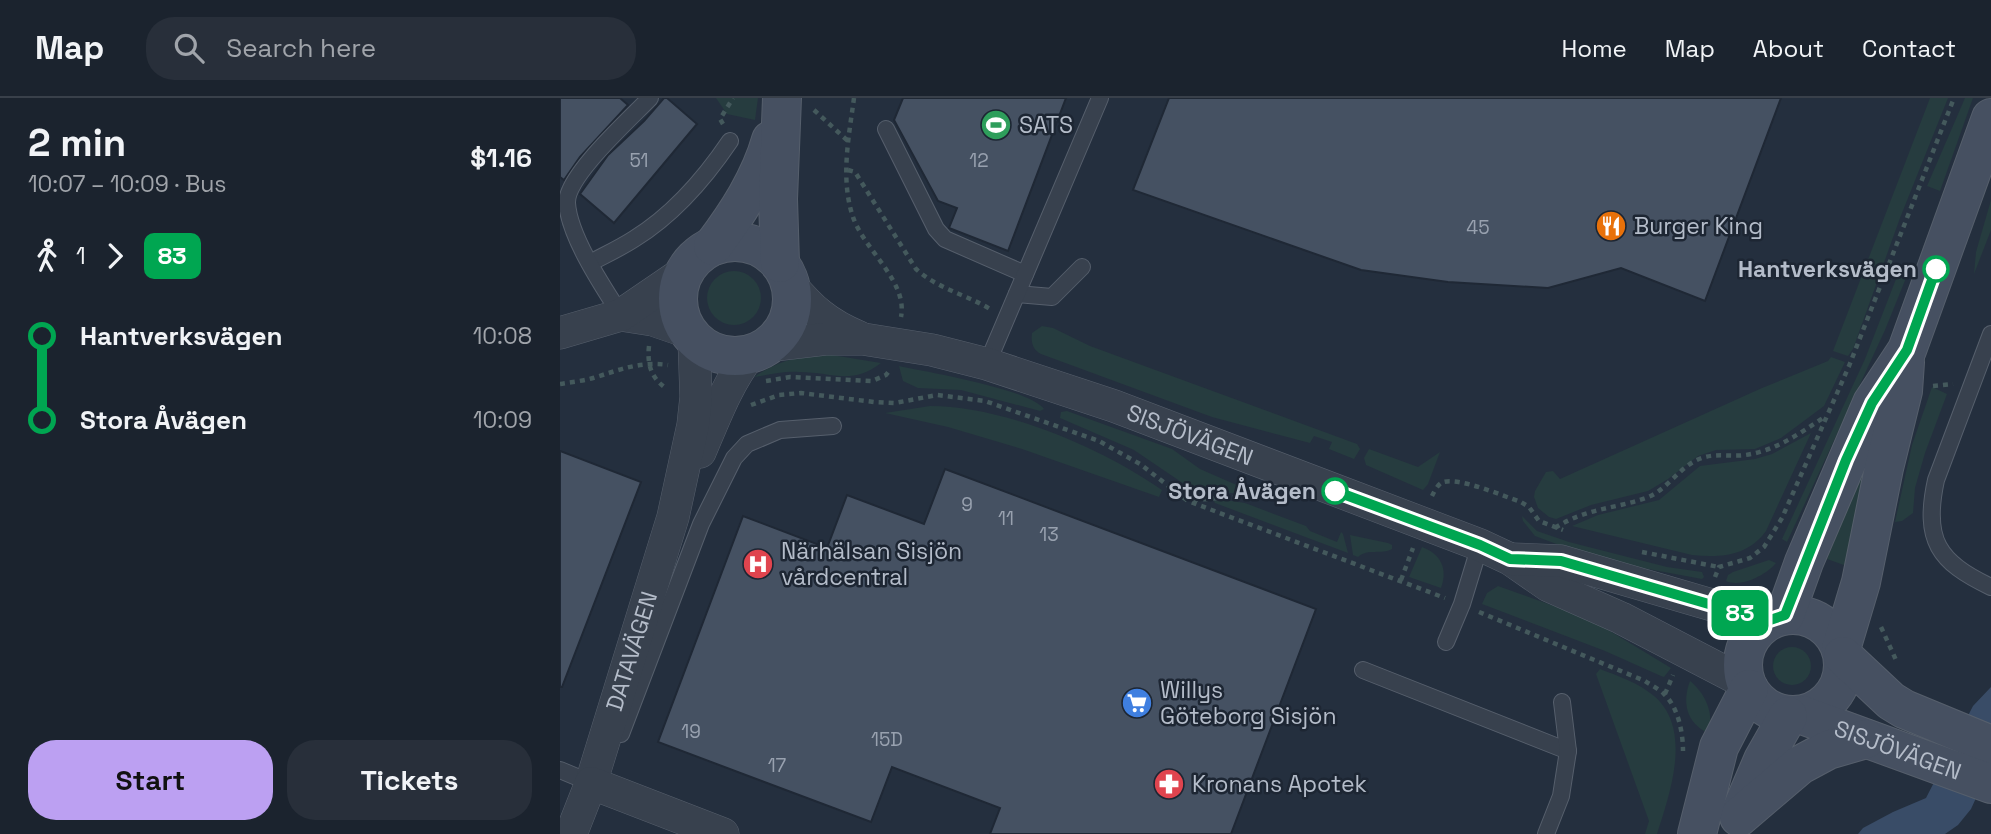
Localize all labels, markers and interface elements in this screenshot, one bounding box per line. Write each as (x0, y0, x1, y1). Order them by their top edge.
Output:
search box (146, 17, 636, 80)
text: Map (35, 27, 104, 69)
icon: search (170, 29, 208, 67)
text: Search here (226, 31, 376, 65)
text: Home (1561, 33, 1627, 64)
text: Map (1665, 33, 1715, 64)
text: About (1753, 33, 1824, 64)
text: Contact (1862, 33, 1956, 64)
sports icon: SATS (979, 108, 1013, 142)
place label: SATS (1019, 110, 1073, 140)
text: 2 min (28, 119, 126, 167)
text: $1.16 (470, 141, 532, 175)
house number: 51 (629, 148, 649, 173)
house number: 12 (969, 148, 989, 173)
text: 10:07 – 10:09 · Bus (28, 169, 226, 199)
restaurant icon: Burger King (1594, 209, 1628, 243)
place label: Burger King (1634, 211, 1763, 241)
house number: 45 (1466, 215, 1490, 240)
icon: walk (28, 237, 66, 275)
icon: forward (96, 237, 134, 275)
text: 83 (158, 240, 187, 271)
text: 1 (76, 241, 86, 271)
place label: Hantverksvägen (1738, 254, 1917, 284)
marker: Hantverksvägen (1923, 256, 1949, 282)
text: Hantverksvägen (80, 319, 283, 353)
text: 10:08 (473, 321, 532, 351)
street label: SISJÖVÄGEN (1122, 397, 1257, 472)
text: Stora Åvägen (80, 403, 247, 437)
text: 10:09 (473, 405, 532, 435)
place label: Stora Åvägen (1168, 476, 1316, 506)
marker: Stora Åvägen (1322, 478, 1348, 504)
house number: 9 (961, 492, 973, 517)
house number: 11 (998, 506, 1014, 531)
house number: 13 (1039, 522, 1059, 547)
place label: Närhälsan Sisjön vårdcentral (781, 536, 962, 592)
hospital icon: Närhälsan Sisjön vårdcentral (741, 547, 775, 581)
street label: DATAVÄGEN (599, 588, 664, 715)
line badge: 83 (1708, 590, 1772, 636)
text: 83 (1726, 597, 1755, 628)
place label: Willys Göteborg Sisjön (1160, 675, 1337, 731)
supermarket icon: Willys Göteborg Sisjön (1120, 686, 1154, 720)
street label: SISJÖVÄGEN (1830, 713, 1965, 787)
house number: 19 (681, 719, 701, 744)
house number: 15D (871, 727, 903, 752)
button: Start (28, 740, 273, 820)
button: Tickets (287, 740, 532, 820)
house number: 17 (768, 753, 787, 778)
pharmacy icon: Kronans Apotek (1152, 767, 1186, 801)
place label: Kronans Apotek (1192, 769, 1367, 799)

